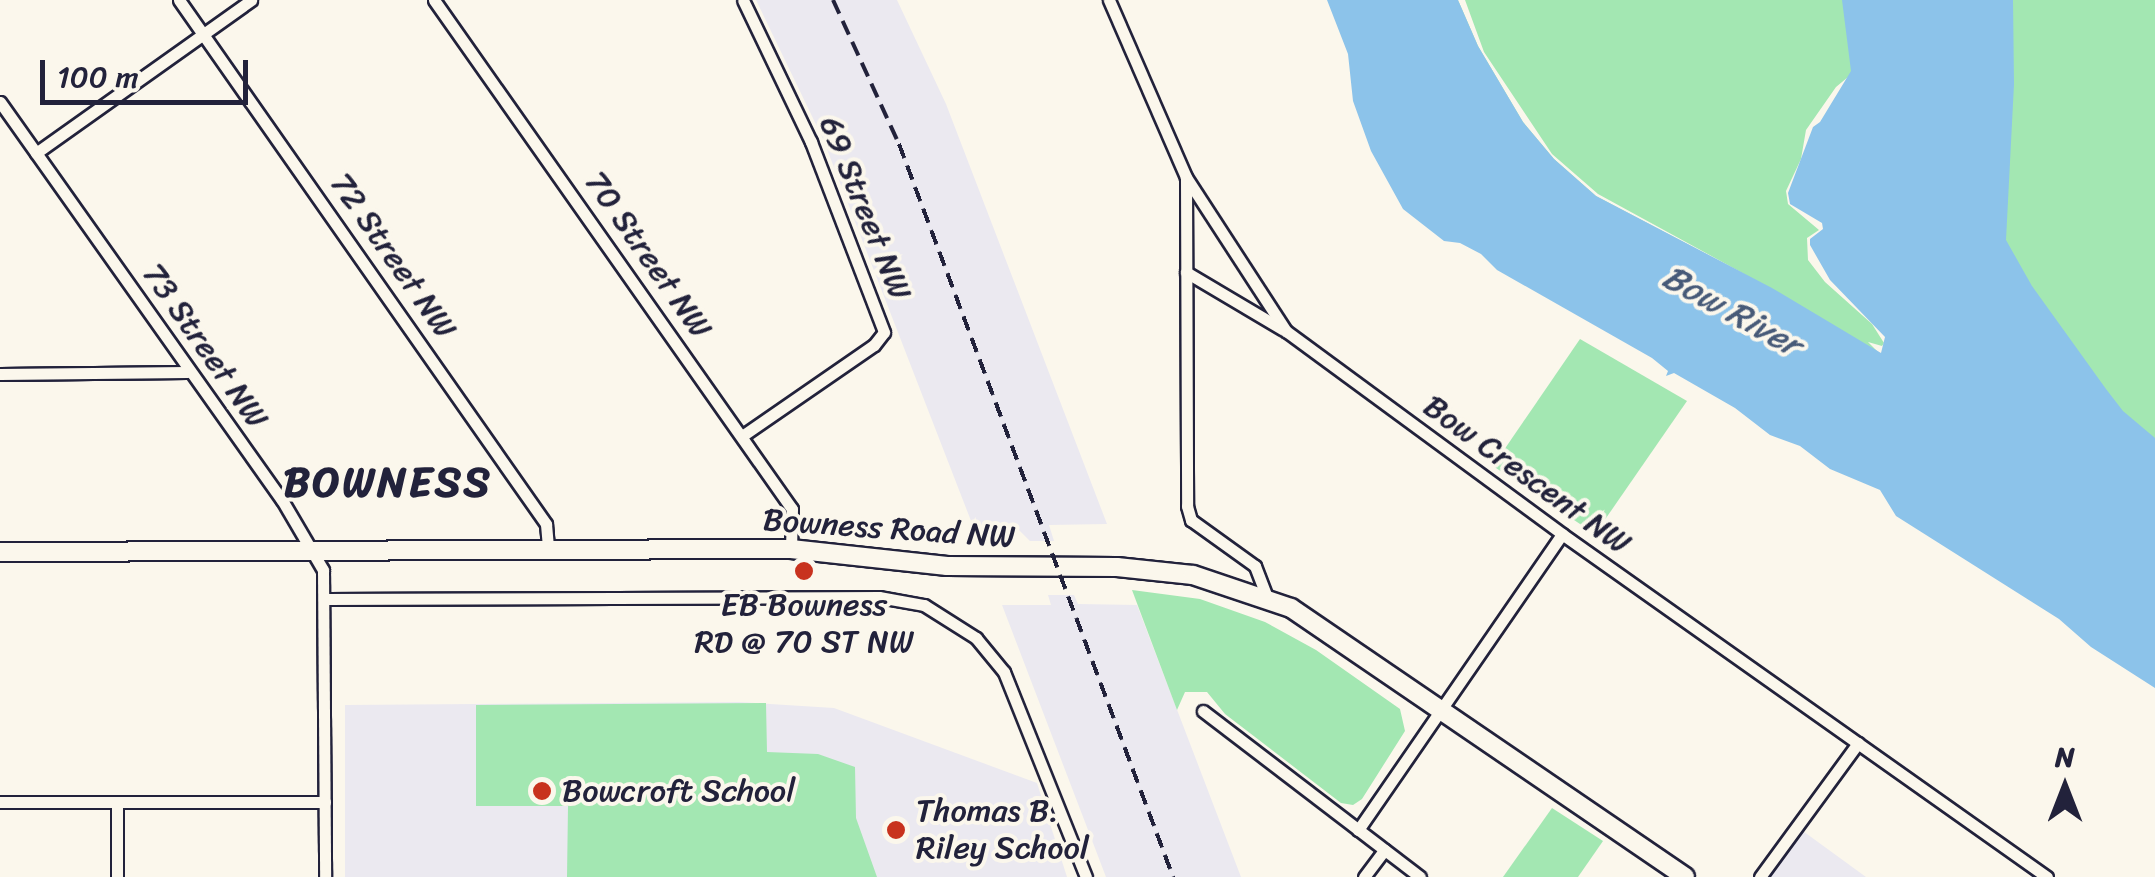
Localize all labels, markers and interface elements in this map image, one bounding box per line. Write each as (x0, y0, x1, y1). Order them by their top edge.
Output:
scale bar (45, 40, 252, 102)
text: 100 m (57, 50, 139, 104)
street label: 69 Street NW (811, 111, 919, 305)
street label: 70 Street NW (576, 164, 720, 346)
street label: 72 Street NW (322, 166, 464, 346)
water label: Bow River (1655, 255, 1809, 365)
street label: 73 Street NW (134, 256, 276, 436)
street label: Bow Crescent NW (1414, 386, 1640, 564)
district label: BOWNESS (283, 457, 493, 507)
street label: Bowness Road NW (762, 501, 1016, 557)
marker: EB Bowness RD @ 70 ST NW (793, 560, 815, 582)
place label: EB Bowness RD @ 70 ST NW (694, 587, 914, 662)
text: N (2055, 732, 2075, 781)
north arrow (2015, 737, 2115, 837)
place label: Bowcroft School (562, 772, 796, 810)
marker: Bowcroft School (531, 780, 553, 802)
place label: Thomas B. Riley School (916, 793, 1089, 868)
marker: Thomas B. Riley School (885, 819, 907, 841)

